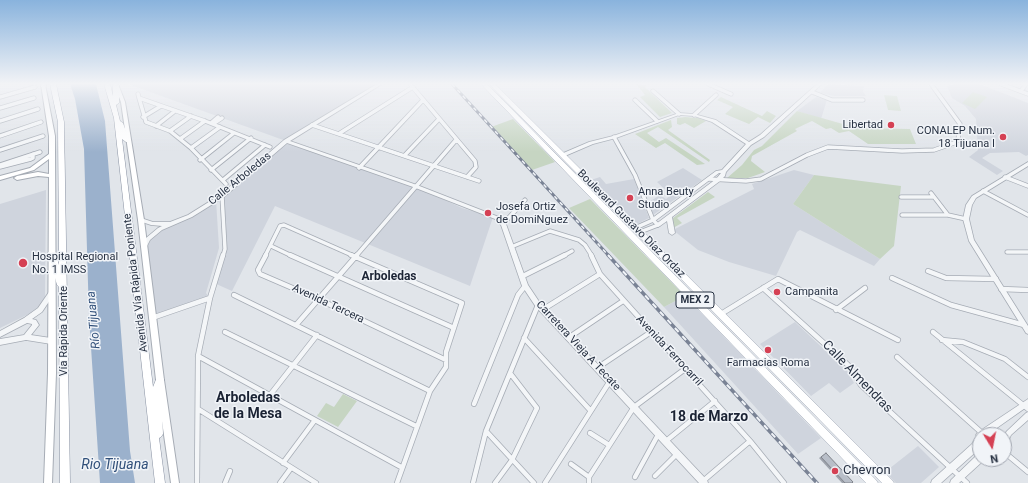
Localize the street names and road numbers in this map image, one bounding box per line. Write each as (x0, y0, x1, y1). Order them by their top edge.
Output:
street label: Calle Arboledas (206, 150, 274, 208)
street label: Boulevard Gustavo Díaz Ordaz (574, 167, 688, 281)
street label: Avenida Vía Rápida Poniente (121, 213, 151, 353)
street label: Avenida Tercera (290, 281, 366, 327)
street label: Vía Rápida Oriente (57, 286, 71, 376)
road number: MEX 2 (676, 292, 714, 308)
street label: Carretera Vieja A Tecate (533, 298, 623, 394)
street label: Avenida Ferrocarril (633, 313, 705, 389)
street label: Calle Almendras (819, 338, 895, 416)

